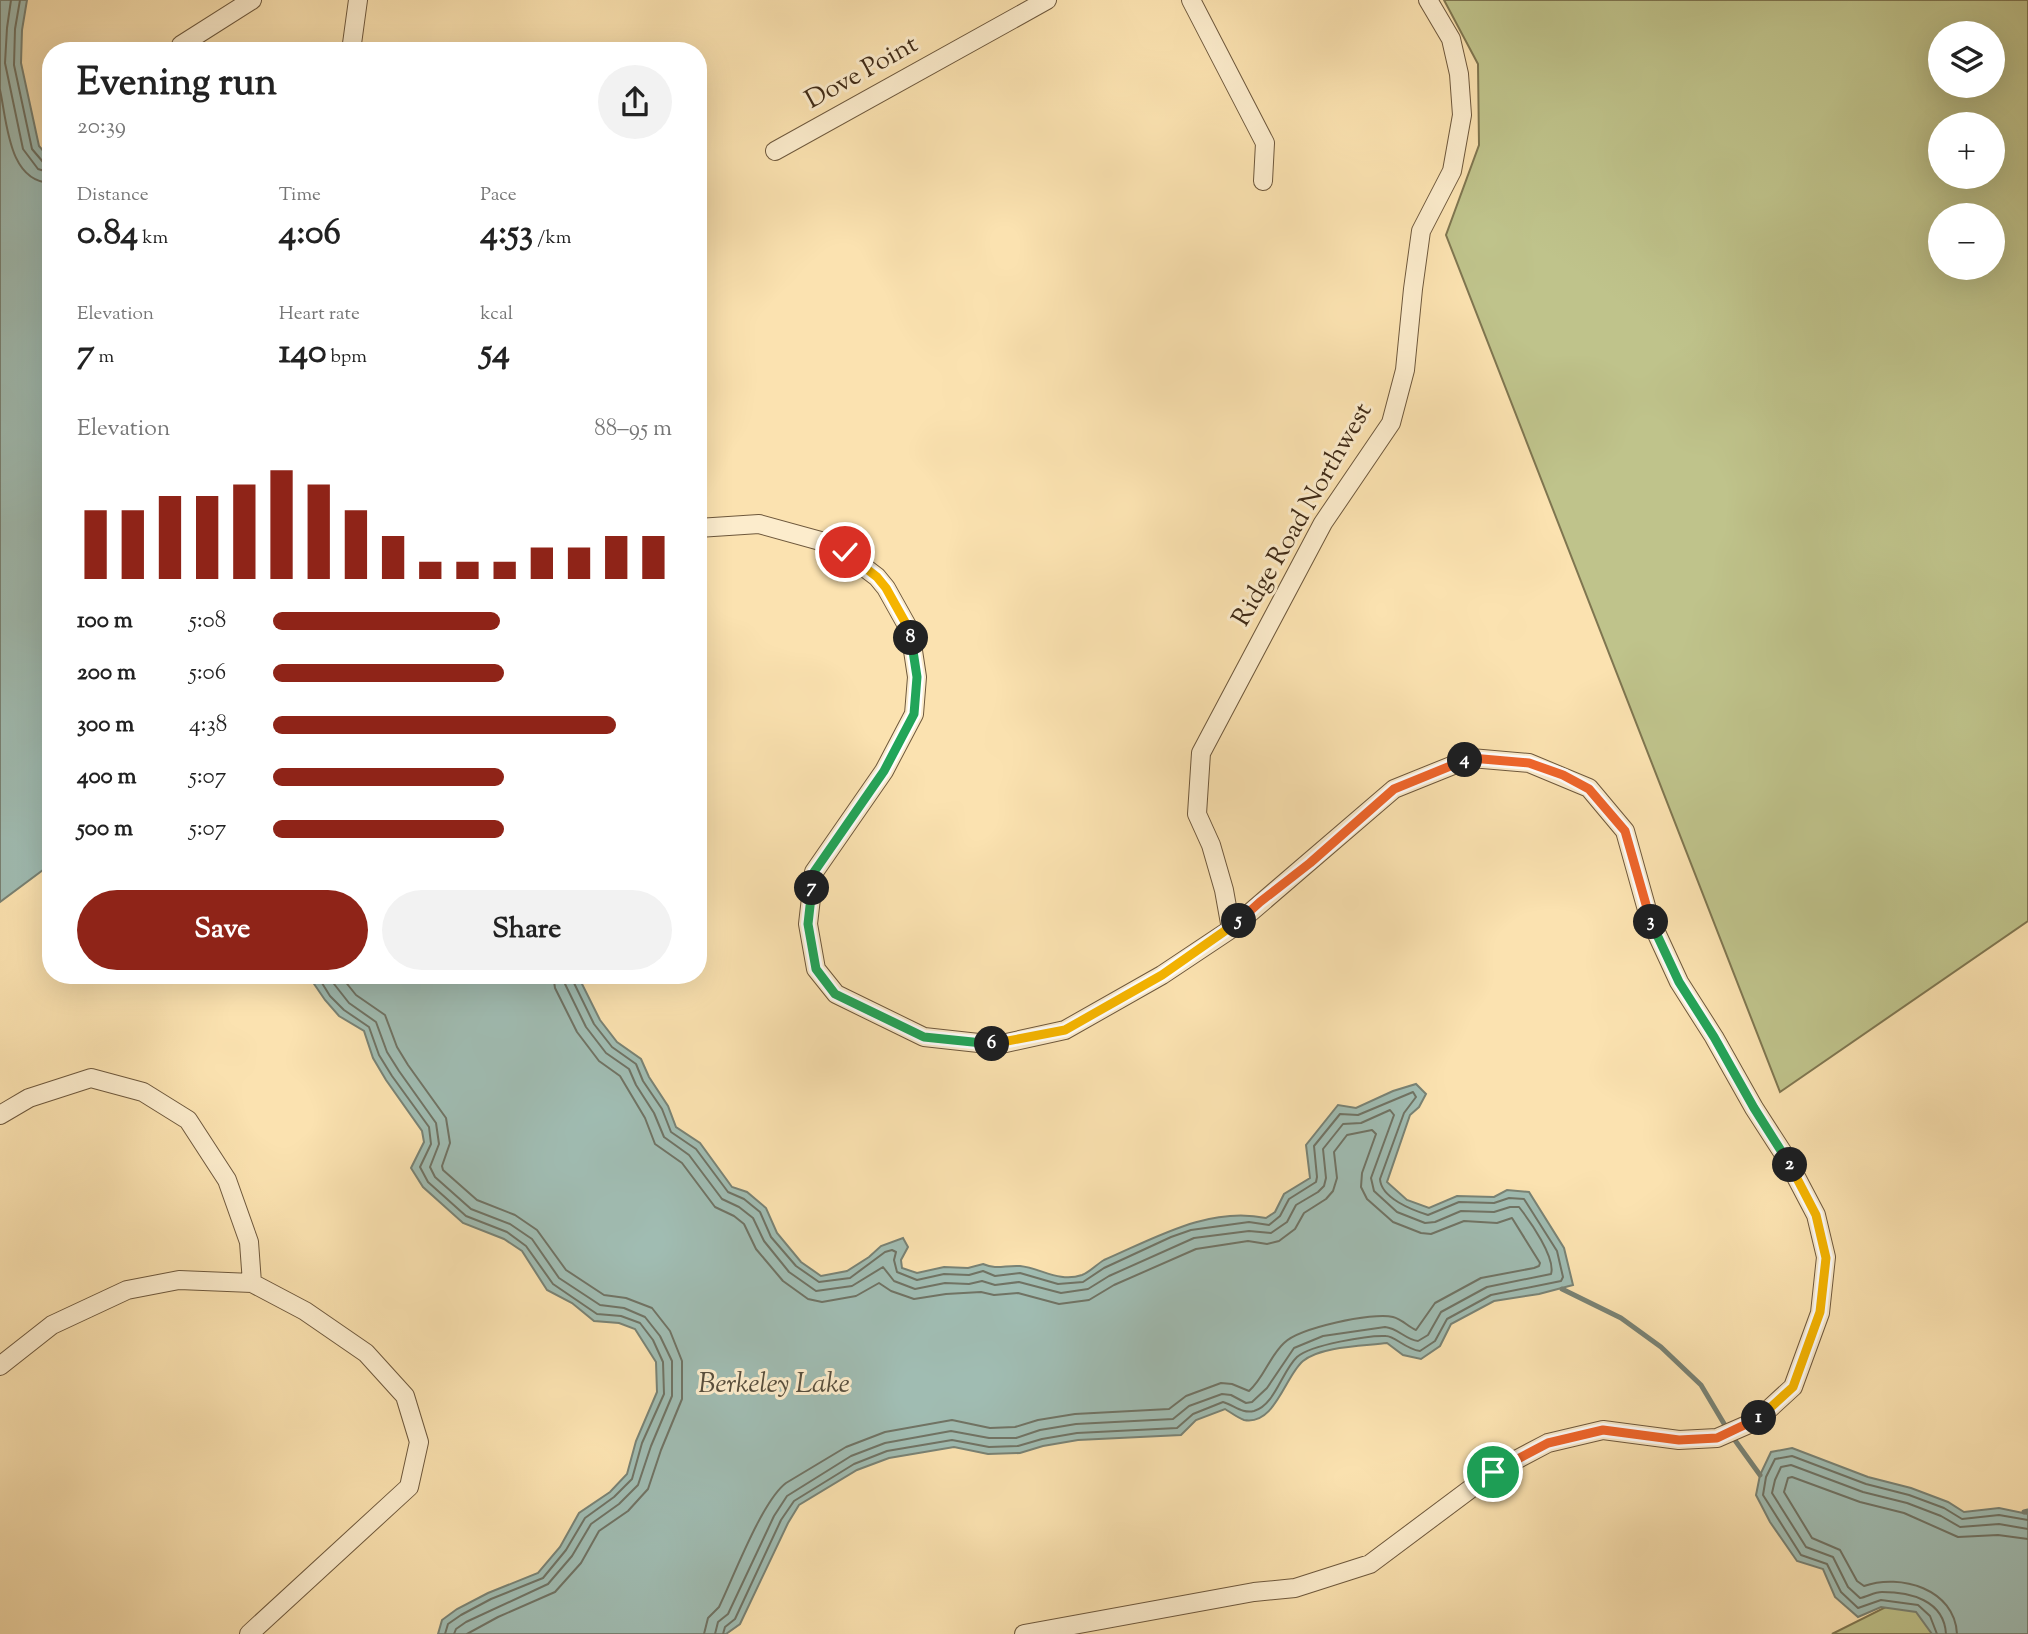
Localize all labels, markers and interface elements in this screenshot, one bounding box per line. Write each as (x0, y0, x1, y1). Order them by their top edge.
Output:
map controls (1928, 21, 2005, 280)
button: layers (1928, 21, 2005, 98)
street label: Dove Point (799, 27, 925, 119)
text: Evening run (77, 58, 277, 112)
button: share (598, 65, 672, 139)
text: 20:39 (77, 111, 126, 144)
button: + (1928, 112, 2005, 189)
text: Distance (77, 182, 149, 209)
text: Time (279, 182, 321, 209)
text: Pace (480, 182, 517, 209)
button: − (1928, 203, 2005, 280)
text: 0.84 (77, 209, 138, 260)
text: 4:06 (279, 209, 341, 260)
text: 4:53 (480, 209, 533, 260)
text: km (138, 225, 168, 252)
text: /km (533, 225, 572, 252)
text: Elevation (77, 301, 154, 328)
text: Heart rate (279, 301, 360, 328)
text: kcal (480, 301, 513, 328)
text: 7 (77, 328, 95, 379)
text: 140 (279, 328, 326, 379)
text: 54 (480, 328, 510, 379)
text: m (95, 344, 114, 371)
text: bpm (326, 344, 367, 371)
street label: Ridge Road Northwest (1224, 396, 1382, 634)
text: Elevation (77, 413, 170, 446)
text: 88–95 m (594, 413, 672, 446)
pin (815, 522, 875, 582)
icon: check (826, 533, 864, 571)
text: 100 m (77, 605, 133, 638)
text: 5:08 (189, 605, 226, 638)
pin: 8 (894, 620, 928, 656)
text: 8 (906, 624, 915, 651)
text: 200 m (77, 657, 136, 690)
text: 5:06 (189, 657, 226, 690)
text: 300 m (77, 709, 134, 742)
text: 4:38 (189, 709, 227, 742)
pin: 4 (1448, 742, 1482, 778)
text: 4 (1460, 746, 1469, 773)
text: 400 m (77, 761, 137, 794)
text: 5:07 (189, 761, 226, 794)
text: 500 m (77, 813, 133, 846)
text: 5:07 (189, 813, 226, 846)
pin: 7 (794, 870, 830, 906)
text: 7 (807, 874, 816, 901)
button: Save (77, 890, 368, 970)
button: Share (382, 890, 672, 970)
pin: 5 (1222, 904, 1256, 939)
pin: 3 (1634, 904, 1668, 940)
text: 5 (1235, 907, 1242, 934)
text: 3 (1647, 908, 1654, 935)
pin: 6 (974, 1026, 1010, 1062)
text: 6 (987, 1030, 996, 1057)
pin: 2 (1772, 1148, 1808, 1182)
text: 2 (1785, 1151, 1794, 1178)
water label: Berkeley Lake (698, 1365, 850, 1405)
pin: 1 (1742, 1400, 1776, 1436)
text: 1 (1755, 1404, 1762, 1431)
pin (1463, 1442, 1523, 1502)
icon: arrive (1474, 1453, 1512, 1491)

